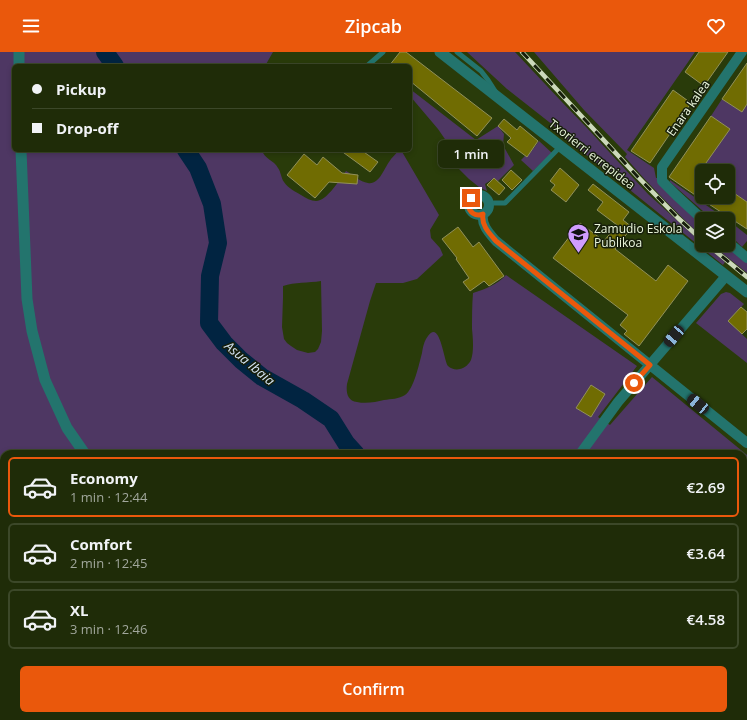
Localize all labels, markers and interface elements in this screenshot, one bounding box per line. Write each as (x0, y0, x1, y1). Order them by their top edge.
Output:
text: Zipcab (345, 14, 402, 38)
icon: menu (20, 15, 42, 37)
icon: heart (705, 15, 727, 37)
street label: Enara kalea (662, 77, 714, 139)
text: Pickup (56, 79, 106, 99)
street label: Txorierri errepidea (545, 115, 639, 193)
text: Drop-off (56, 118, 118, 138)
callout: 1 min (438, 140, 504, 168)
text: 1 min (453, 145, 489, 163)
map controls (695, 164, 735, 252)
button: locate (695, 164, 735, 204)
route end (462, 189, 480, 207)
button: layers (695, 212, 735, 252)
place label: Zamudio Eskola Publikoa (594, 220, 682, 251)
school or university icon: Zamudio Eskola Publikoa (566, 222, 592, 255)
car (662, 323, 686, 349)
water label: Asua Ibaia (220, 336, 279, 390)
route start (625, 374, 643, 392)
car (685, 392, 711, 416)
text: Economy (70, 468, 138, 488)
icon: car (22, 469, 58, 505)
text: €2.69 (687, 477, 725, 497)
text: 1 min · 12:44 (70, 488, 147, 506)
text: Comfort (70, 534, 132, 554)
icon: car (22, 535, 58, 571)
text: €3.64 (687, 543, 725, 563)
text: 2 min · 12:45 (70, 554, 147, 572)
text: XL (70, 600, 88, 620)
icon: car (22, 601, 58, 637)
text: €4.58 (687, 609, 725, 629)
text: 3 min · 12:46 (70, 620, 147, 638)
button: Confirm (20, 666, 727, 712)

